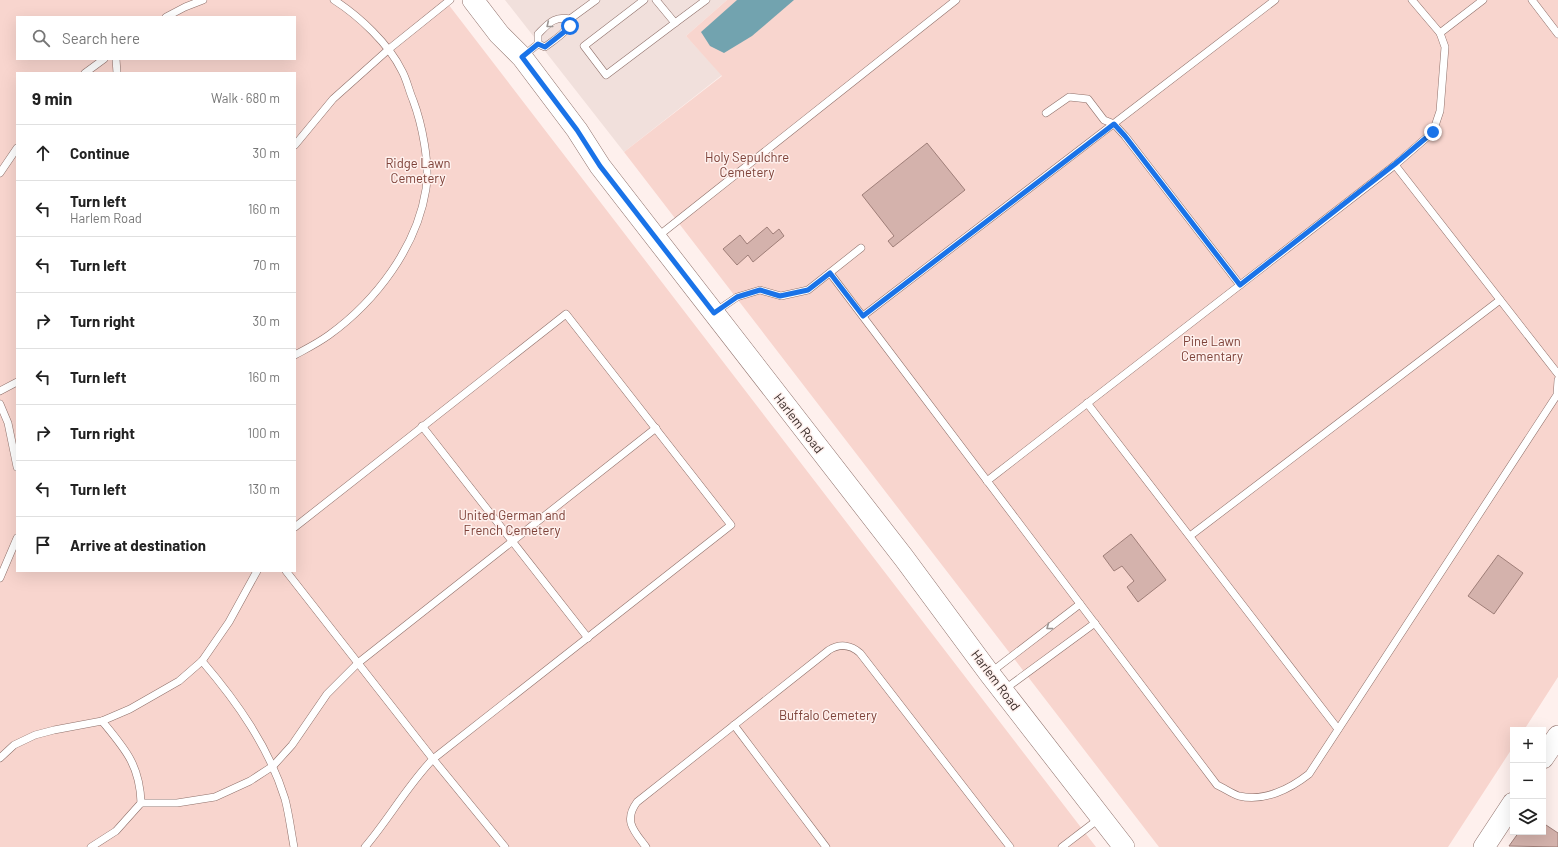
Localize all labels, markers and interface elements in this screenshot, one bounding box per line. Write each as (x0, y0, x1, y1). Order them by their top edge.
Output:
search box (16, 16, 296, 60)
route start (561, 17, 579, 35)
one-way arrow (546, 20, 553, 27)
icon: search (30, 27, 52, 49)
text: Search here (62, 29, 140, 47)
text: 9 min (32, 88, 72, 108)
text: Walk · 680 m (211, 90, 280, 106)
route end (1424, 123, 1442, 141)
icon: ahead (32, 142, 54, 164)
text: Continue (70, 144, 130, 162)
text: 30 m (253, 145, 280, 161)
park label: Holy Sepulchre Cemetery (705, 149, 789, 180)
park label: Ridge Lawn Cemetery (385, 155, 451, 186)
text: Turn left (70, 192, 126, 210)
icon: left (32, 198, 54, 220)
text: 160 m (248, 201, 280, 217)
text: Harlem Road (70, 210, 142, 226)
icon: left (32, 254, 54, 276)
text: Turn left (70, 256, 126, 274)
text: 70 m (253, 257, 280, 273)
icon: right (32, 310, 54, 332)
text: Turn right (70, 312, 135, 330)
text: 30 m (253, 313, 280, 329)
park label: Pine Lawn Cementary (1181, 333, 1243, 364)
icon: left (32, 366, 54, 388)
text: Turn left (70, 368, 126, 386)
text: 160 m (248, 369, 280, 385)
street label: Harlem Road (771, 390, 827, 456)
icon: right (32, 422, 54, 444)
text: Turn right (70, 424, 135, 442)
text: 100 m (247, 425, 280, 441)
icon: left (32, 478, 54, 500)
text: Turn left (70, 480, 126, 498)
text: 130 m (248, 481, 280, 497)
park label: United German and French Cemetery (458, 507, 566, 538)
icon: arrive (32, 534, 54, 556)
text: Arrive at destination (70, 536, 206, 554)
one-way arrow (1047, 623, 1054, 630)
street label: Harlem Road (968, 646, 1024, 714)
park label: Buffalo Cemetery (779, 707, 877, 723)
map controls (1510, 727, 1546, 835)
button: + (1510, 727, 1546, 763)
button: − (1510, 763, 1546, 799)
button: layers (1510, 799, 1546, 835)

